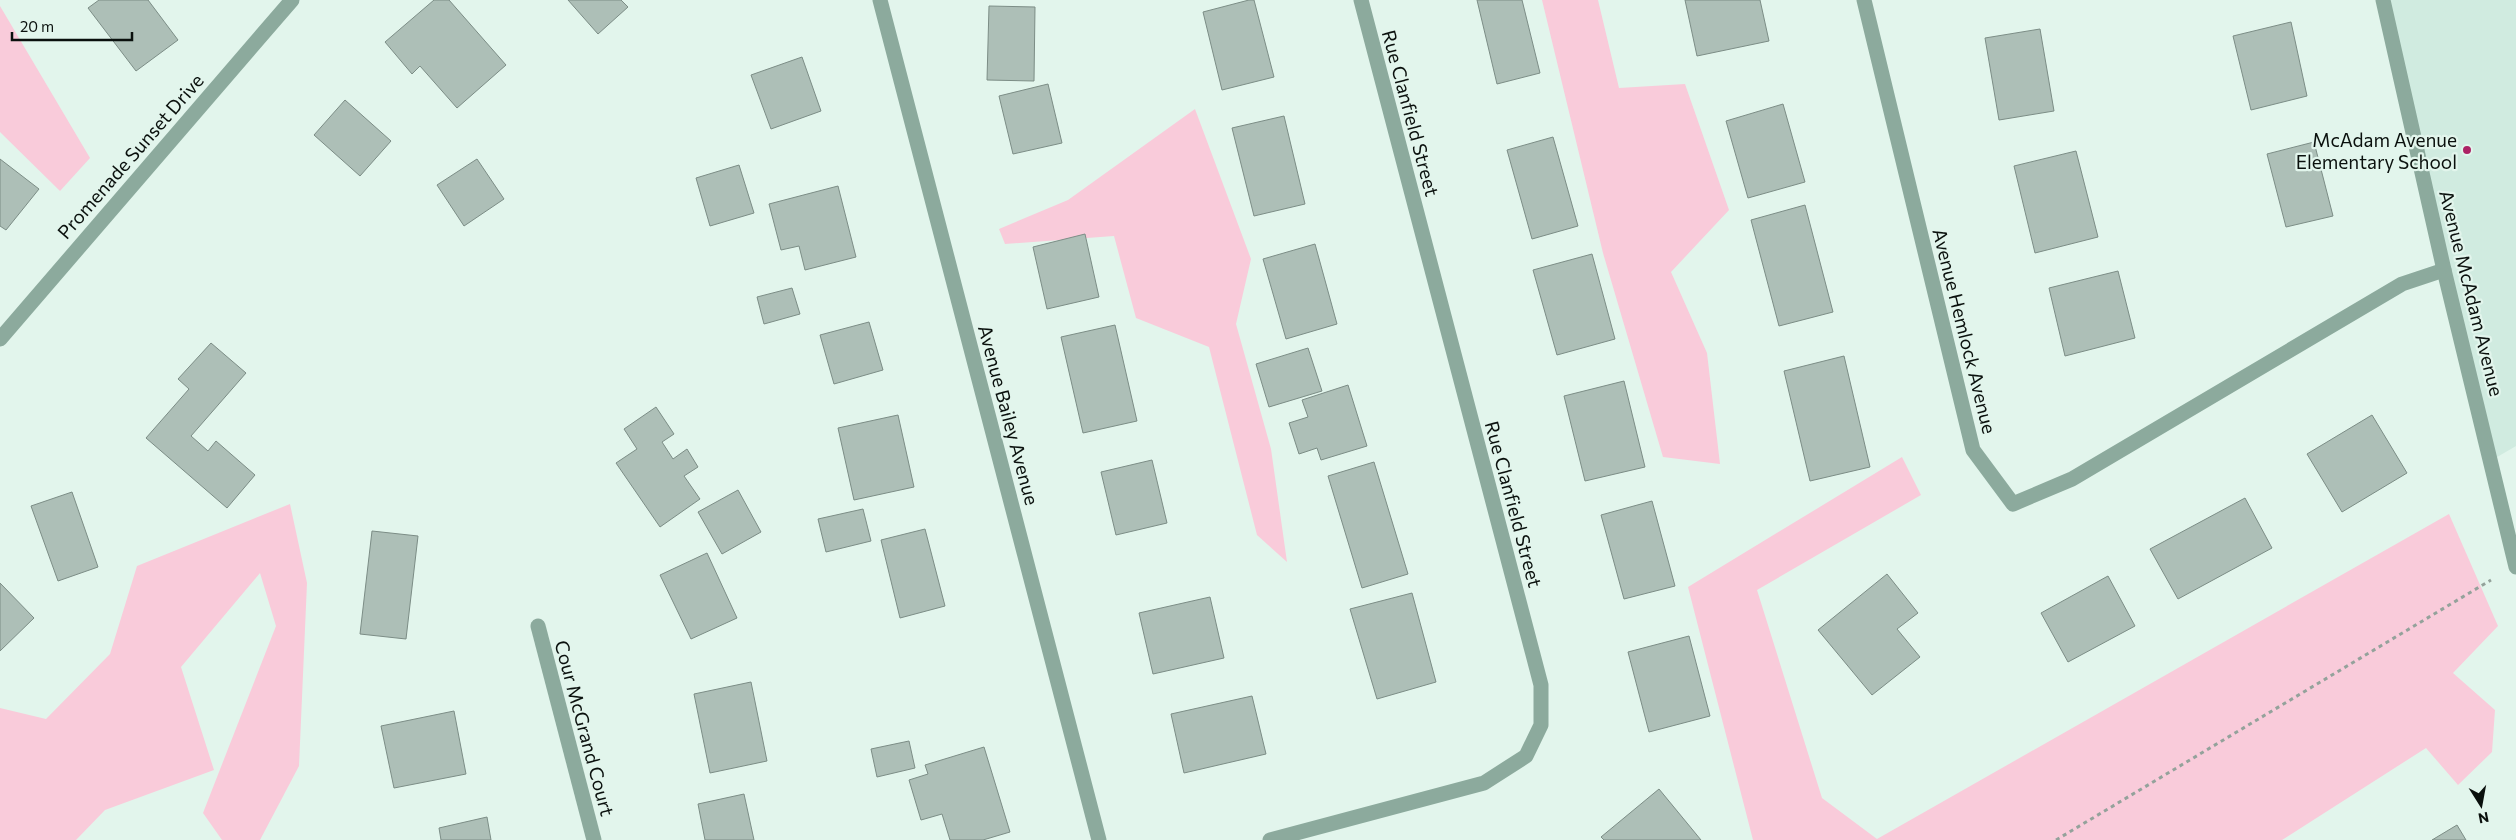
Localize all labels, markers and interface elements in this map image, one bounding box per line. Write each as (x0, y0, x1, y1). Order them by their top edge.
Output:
scale bar (12, 10, 132, 42)
text: 20 m (20, 17, 54, 35)
street label: Rue Clanfield Street (1378, 27, 1444, 199)
street label: Promenade Sunset Drive (52, 69, 208, 243)
place label: McAdam Avenue Elementary School (2296, 128, 2457, 173)
marker: McAdam Avenue Elementary School (2461, 144, 2473, 156)
street label: Avenue McAdam Avenue (2435, 188, 2509, 398)
street label: Avenue Hemlock Avenue (1928, 226, 2002, 436)
street label: Avenue Bailey Avenue (974, 322, 1044, 508)
street label: Rue Clanfield Street (1481, 418, 1547, 590)
street label: Cour McGrand Court (550, 638, 620, 819)
north arrow (2456, 780, 2506, 830)
text: N (2477, 809, 2490, 828)

